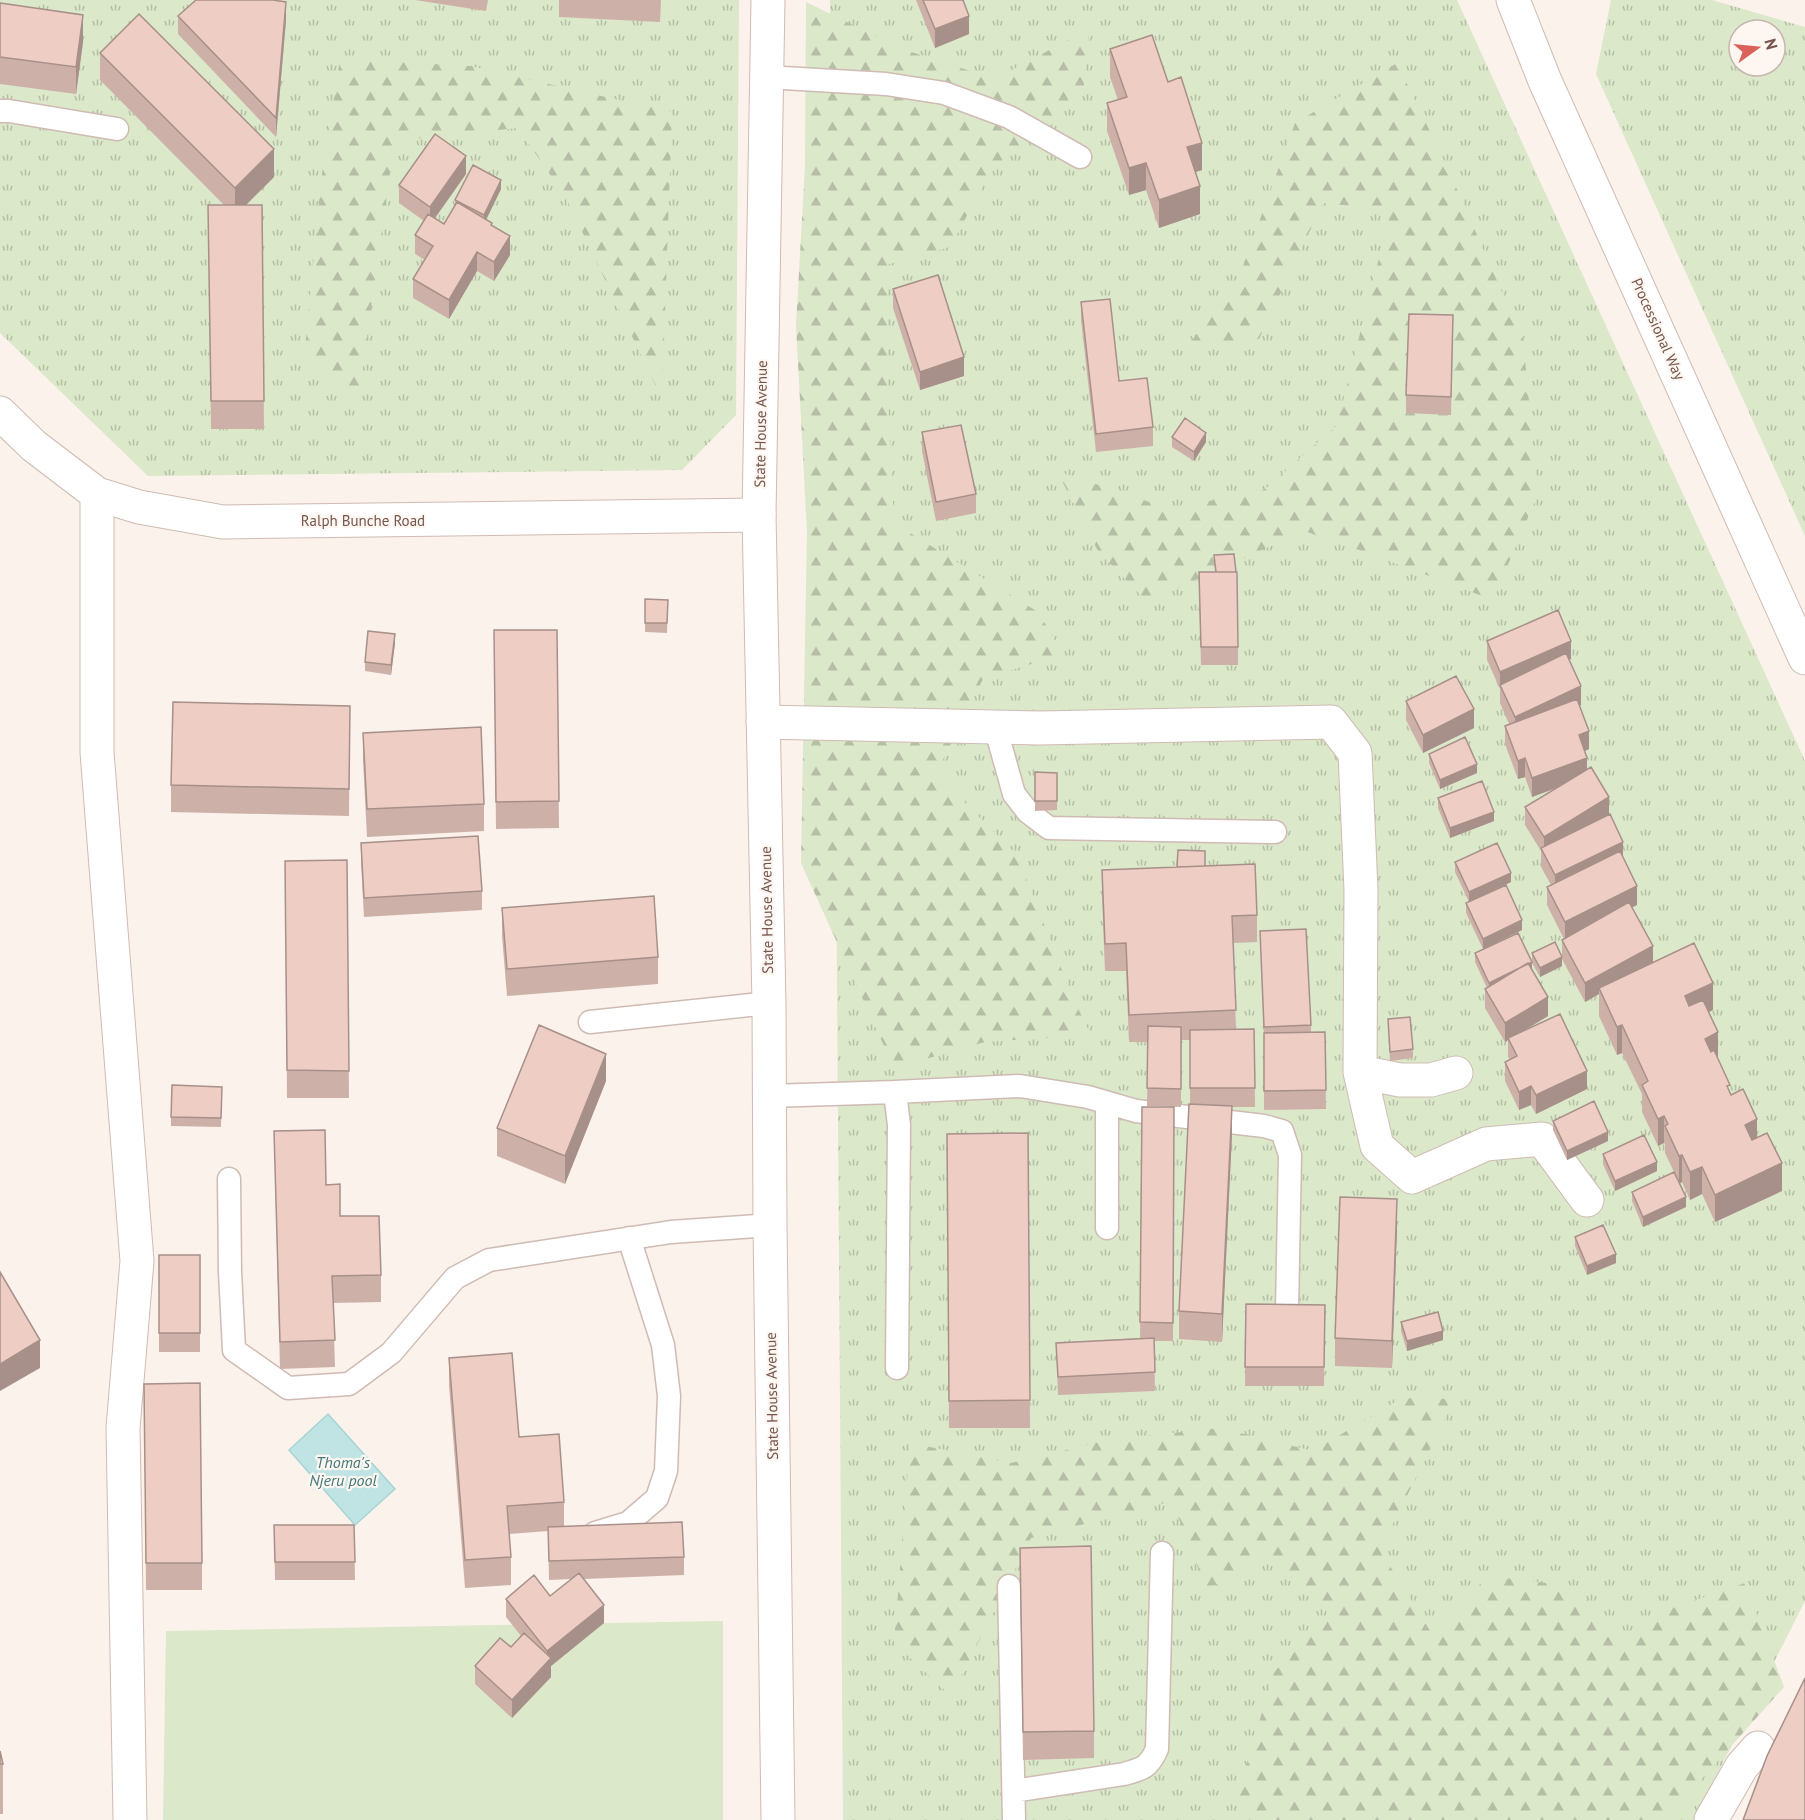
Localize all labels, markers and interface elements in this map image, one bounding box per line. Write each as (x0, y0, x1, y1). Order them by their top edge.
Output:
north arrow (1727, 18, 1787, 78)
text: N (1760, 36, 1783, 52)
street label: Processional Way (1627, 275, 1689, 383)
street label: State House Avenue (750, 360, 771, 488)
street label: Ralph Bunche Road (301, 511, 425, 530)
street label: State House Avenue (756, 846, 777, 974)
street label: State House Avenue (761, 1332, 782, 1460)
water label: Thoma's Njeru pool (309, 1452, 378, 1490)

